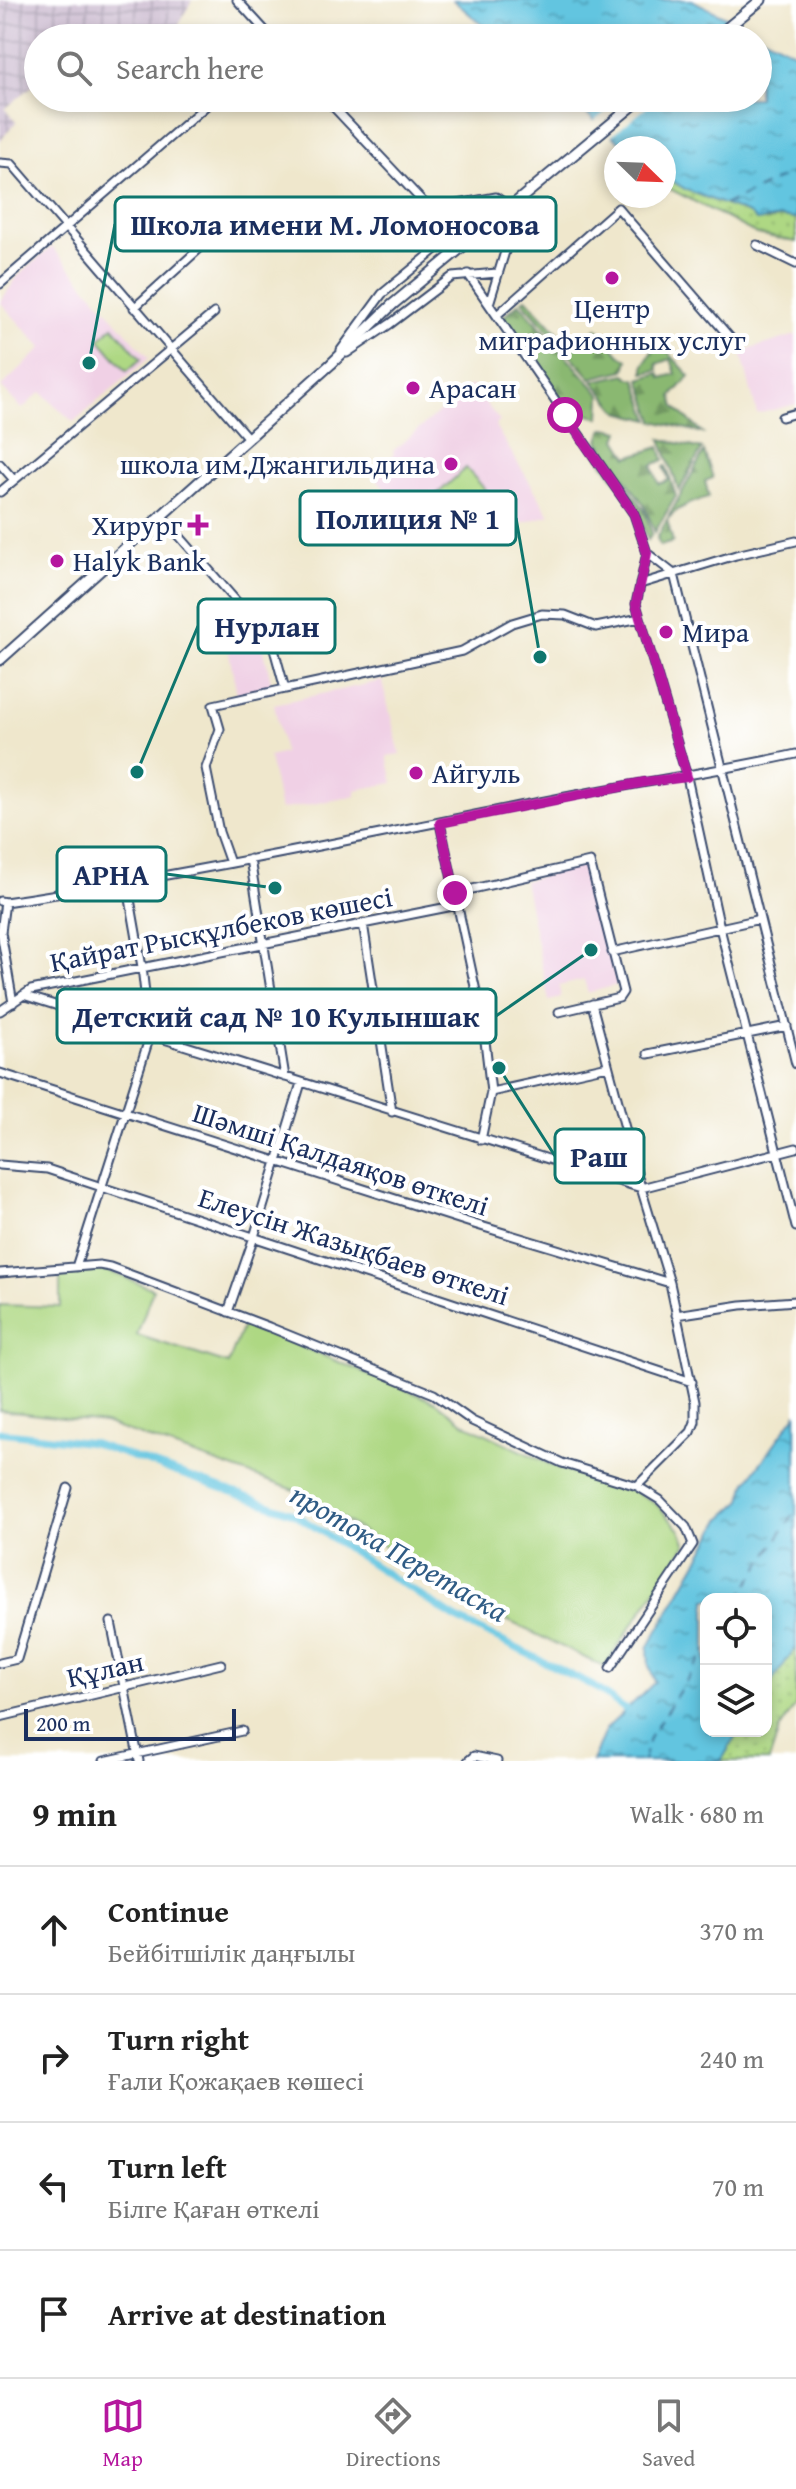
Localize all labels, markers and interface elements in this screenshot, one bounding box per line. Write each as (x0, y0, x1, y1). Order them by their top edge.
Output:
search box (24, 24, 772, 112)
icon: search (52, 46, 96, 90)
text: Search here (116, 46, 264, 90)
north arrow (604, 136, 676, 208)
callout: Школа имени М. Ломоносова (115, 197, 556, 251)
text: Школа имени М. Ломоносова (130, 202, 540, 246)
marker: Центр миграфионных услуг (603, 269, 621, 287)
place label: Центр миграфионных услуг (478, 287, 746, 360)
place label: Арасан (429, 367, 516, 408)
marker: Арасан (404, 379, 422, 397)
route start (547, 397, 583, 433)
place label: школа им.Джангильдина (120, 443, 436, 484)
marker: школа им.Джангильдина (442, 455, 460, 473)
callout: Полиция № 1 (300, 491, 516, 545)
text: Полиция № 1 (316, 496, 500, 540)
place label: Хирург (92, 504, 182, 545)
marker: Хирург (189, 516, 207, 534)
place label: Halyk Bank (73, 540, 207, 581)
marker: Halyk Bank (48, 552, 66, 570)
callout: Нурлан (198, 599, 335, 653)
text: Нурлан (214, 604, 320, 648)
place label: Мира (682, 611, 750, 652)
marker: Мира (657, 623, 675, 641)
place label: Айгуль (432, 752, 520, 793)
marker: Айгуль (407, 764, 425, 782)
callout: АРНА (57, 847, 166, 901)
text: АРНА (73, 852, 149, 896)
street label: Қайрат Рысқұлбеков көшесі (46, 875, 396, 982)
route end (437, 875, 473, 911)
callout: Детский сад № 10 Кулыншак (57, 989, 496, 1043)
text: Детский сад № 10 Кулыншак (71, 994, 480, 1038)
street label: Шәмші Қалдаяқов өткелі (188, 1091, 494, 1226)
callout: Раш (555, 1129, 644, 1183)
text: Раш (570, 1134, 628, 1178)
street label: Елеусін Жазықбаев өткелі (194, 1176, 515, 1315)
water label: протока Перетаска (283, 1472, 517, 1632)
map controls (700, 1593, 772, 1737)
button: locate (700, 1593, 772, 1665)
street label: Құлан (63, 1640, 147, 1697)
button: layers (700, 1665, 772, 1737)
scale bar (24, 1705, 236, 1741)
text: 200 m (36, 1707, 91, 1739)
text: 9 min (32, 1789, 117, 1838)
text: Walk · 680 m (630, 1794, 764, 1833)
text: Continue (108, 1889, 229, 1933)
icon: ahead (32, 1908, 76, 1952)
text: 370 m (699, 1911, 764, 1950)
text: Бейбітшілік даңғылы (108, 1933, 355, 1972)
text: Turn right (108, 2017, 249, 2061)
icon: right (32, 2036, 76, 2080)
text: 240 m (699, 2039, 764, 2078)
text: Ғали Қожақаев көшесі (108, 2061, 364, 2100)
text: Turn left (108, 2145, 227, 2189)
icon: left (32, 2164, 76, 2208)
text: 70 m (712, 2167, 764, 2206)
text: Білге Қаған өткелі (108, 2189, 320, 2228)
icon: arrive (32, 2292, 76, 2336)
text: Arrive at destination (108, 2292, 386, 2336)
tab: Map (101, 2394, 145, 2474)
tab: Directions (346, 2394, 441, 2474)
tab: Saved (642, 2394, 695, 2474)

